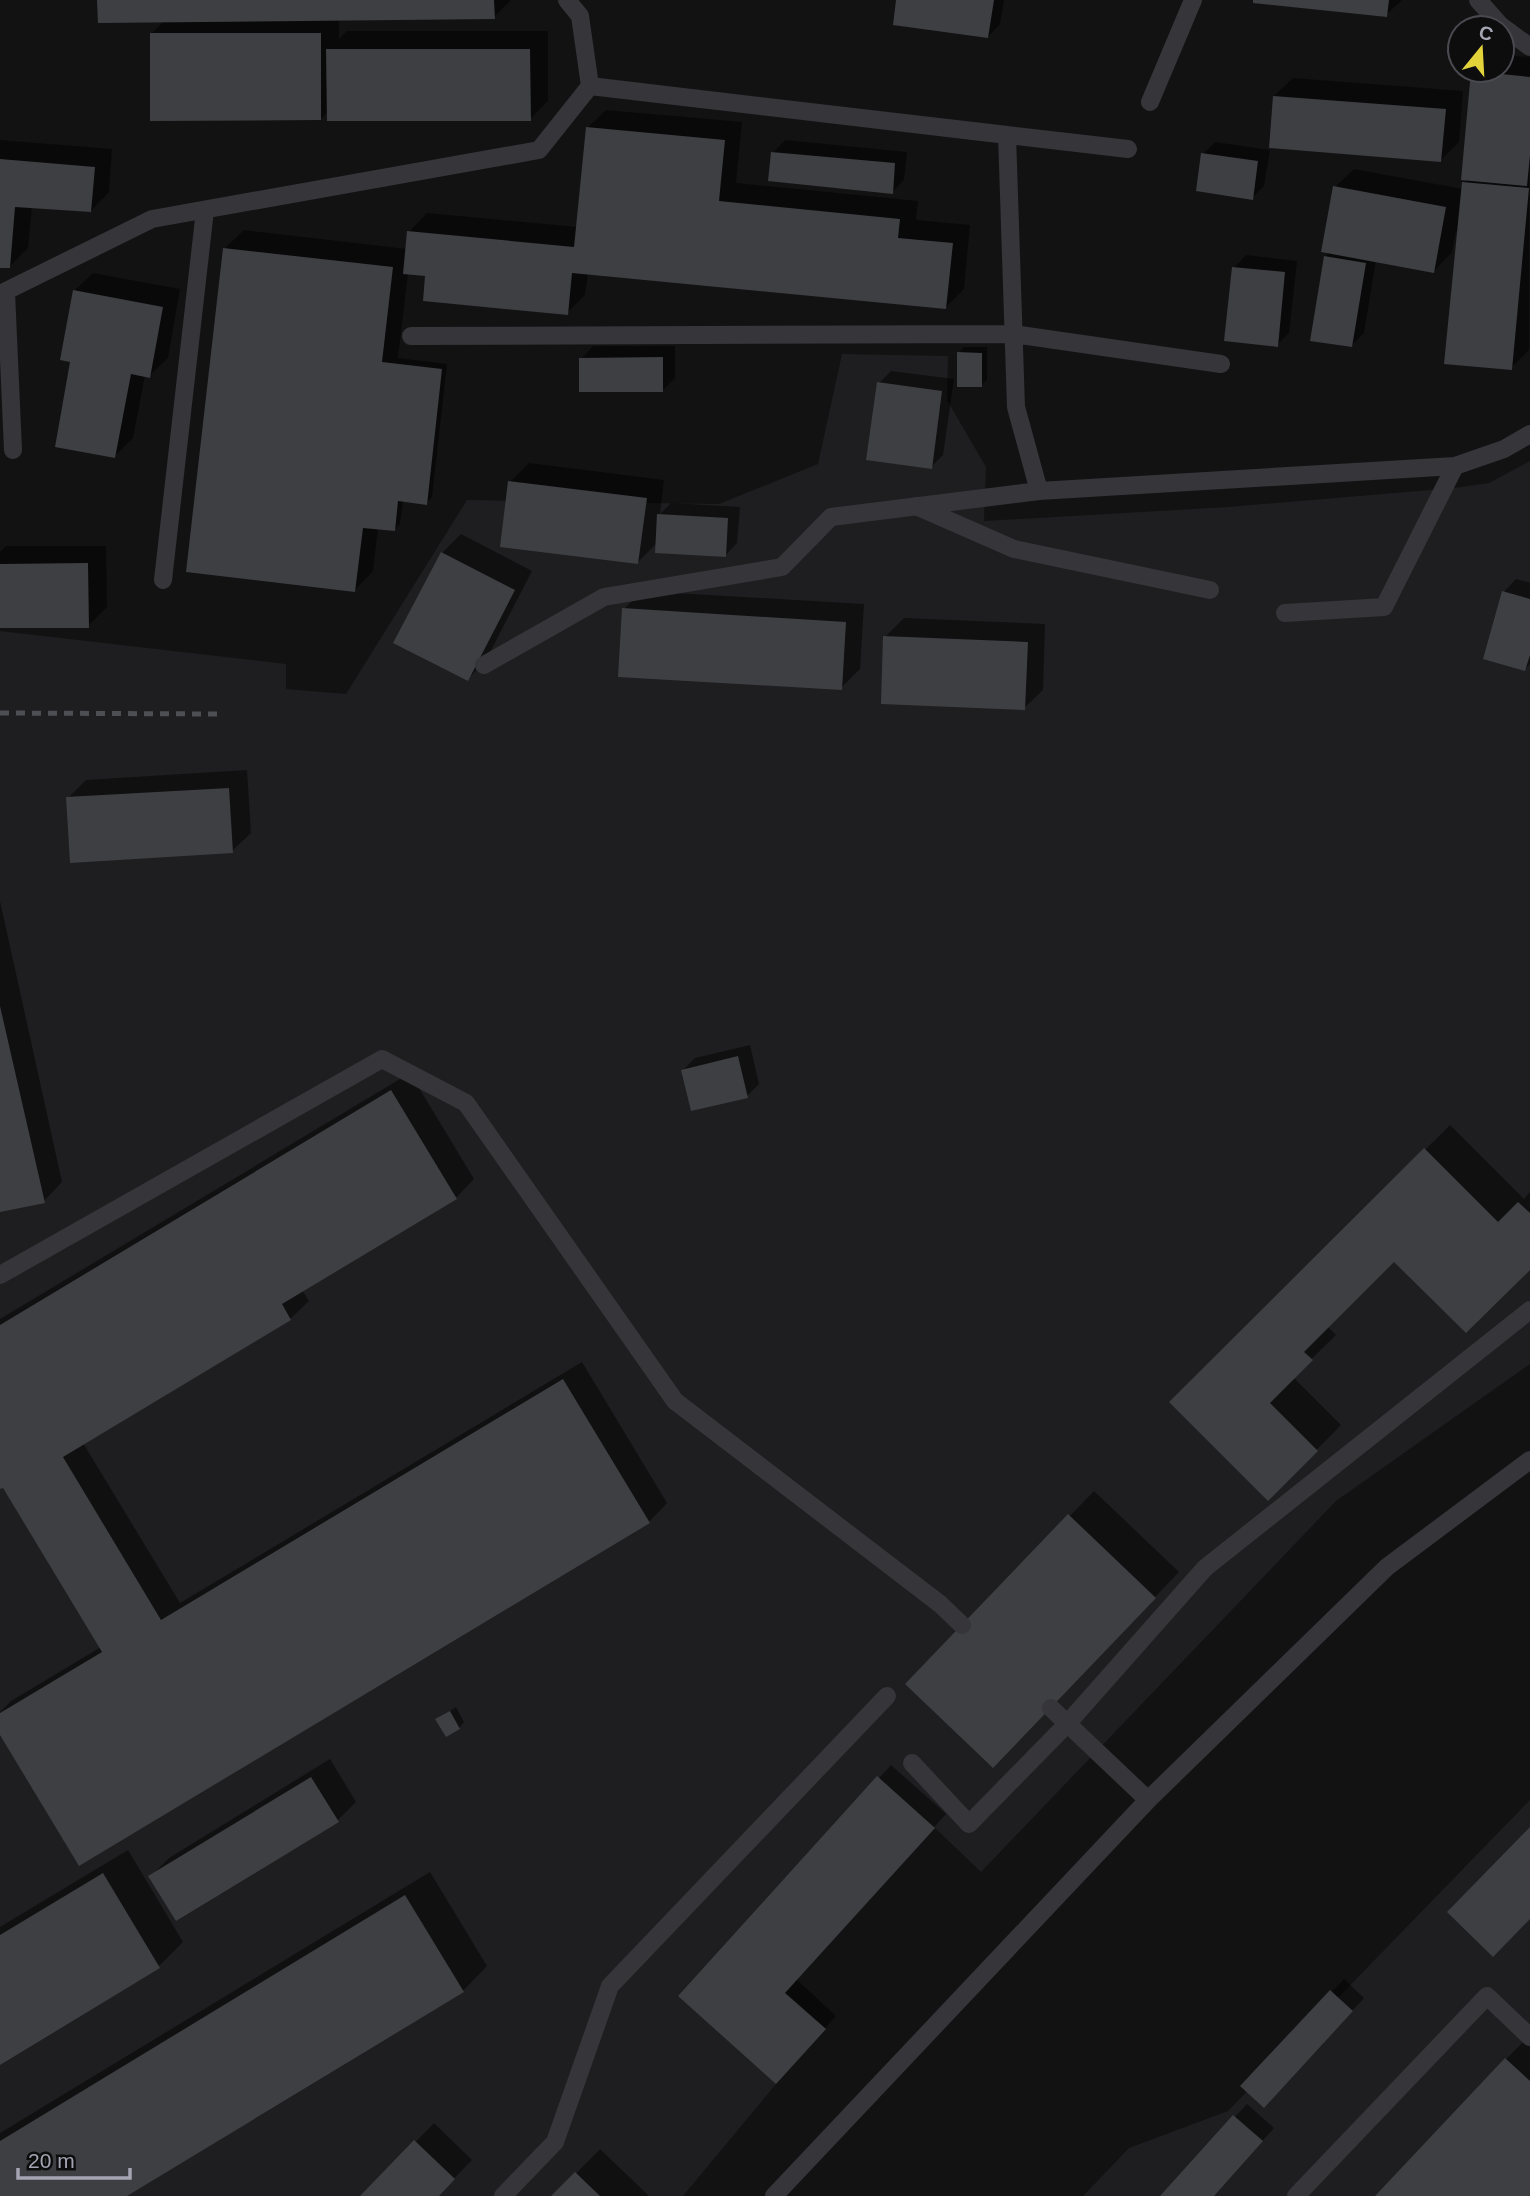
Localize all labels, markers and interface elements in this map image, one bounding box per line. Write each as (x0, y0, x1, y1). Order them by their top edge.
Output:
north arrow (1446, 14, 1516, 84)
text: С (1476, 21, 1496, 45)
scale bar (18, 2136, 130, 2180)
text: 20 m (28, 2149, 75, 2172)

